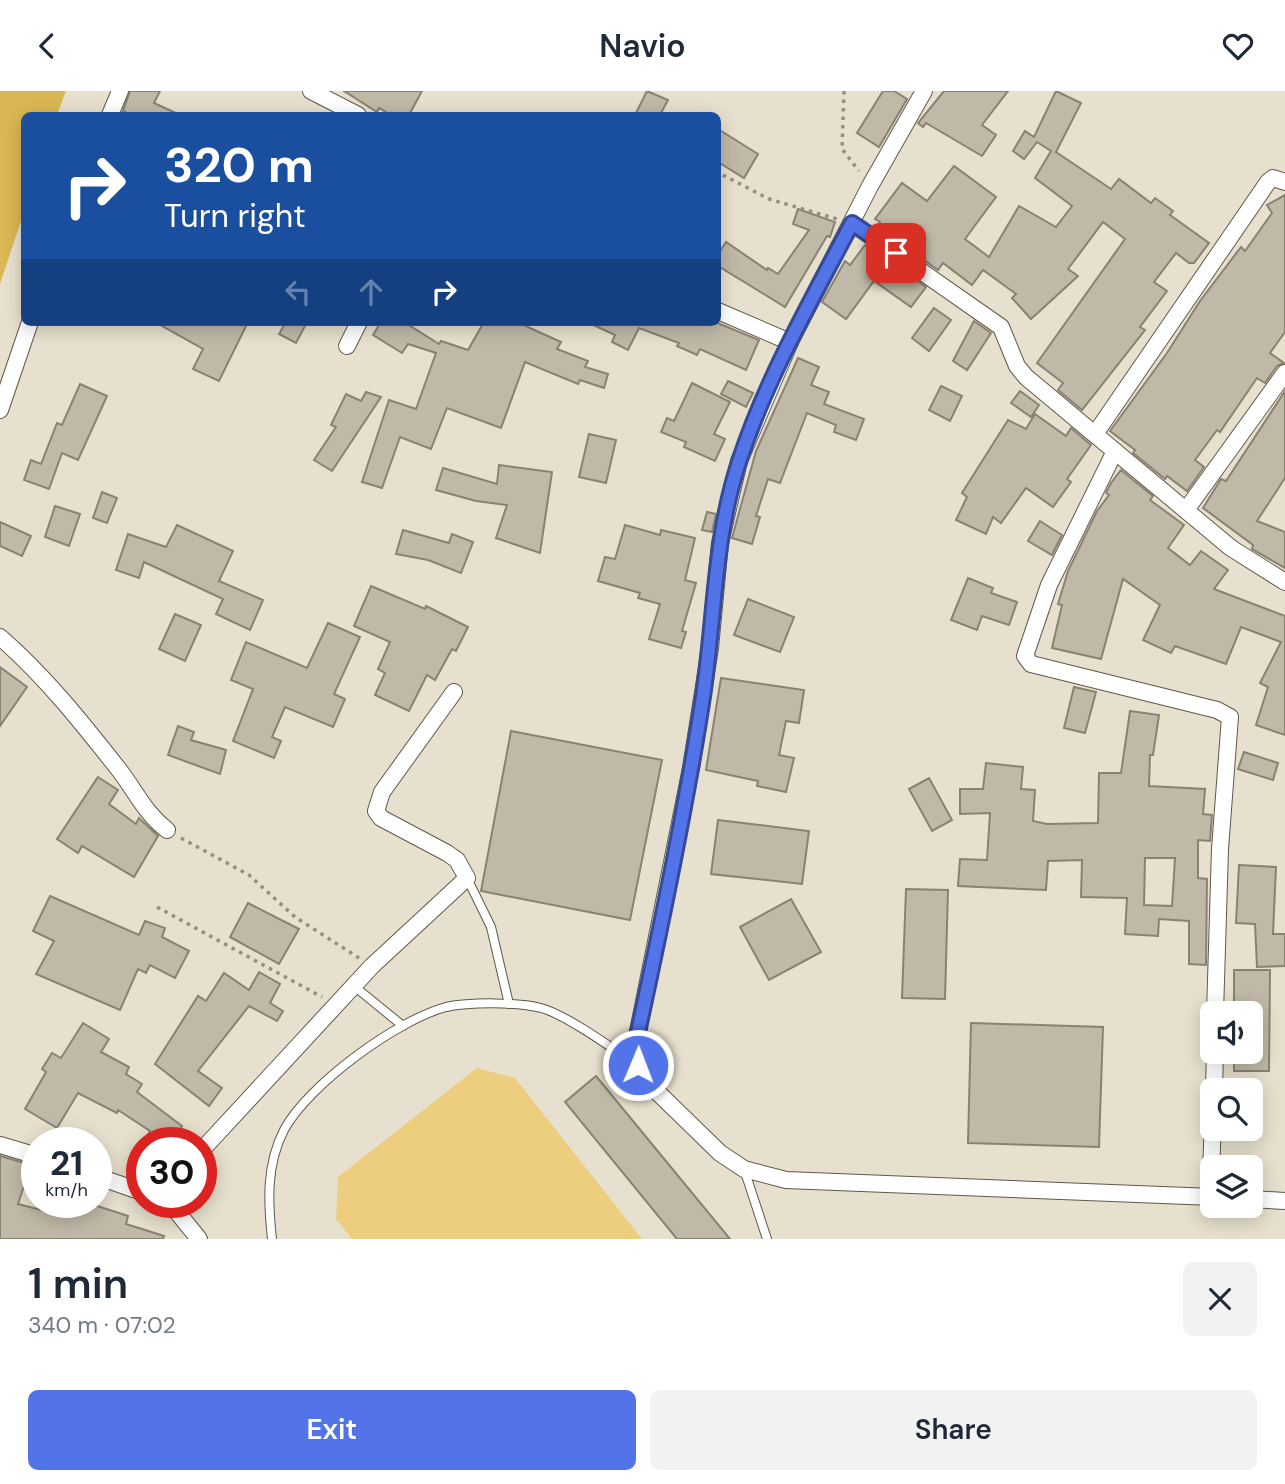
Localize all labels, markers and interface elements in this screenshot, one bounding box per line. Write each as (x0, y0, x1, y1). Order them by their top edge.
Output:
text: Navio (599, 25, 686, 67)
icon: back (28, 27, 66, 65)
icon: heart (1219, 27, 1257, 65)
text: 320 m (164, 133, 314, 197)
icon: right (49, 140, 140, 231)
text: Turn right (164, 195, 306, 237)
pin (866, 223, 926, 283)
icon: arrive (877, 234, 915, 272)
icon: left (279, 273, 317, 311)
icon: ahead (352, 273, 390, 311)
icon: right (425, 273, 463, 311)
map controls (1200, 1001, 1263, 1218)
button: sound (1200, 1001, 1263, 1064)
position arrow (601, 1028, 675, 1102)
button: search (1200, 1078, 1263, 1141)
speed limit sign: 30 (126, 1127, 217, 1218)
text: 21 (50, 1140, 83, 1186)
button: layers (1200, 1155, 1263, 1218)
text: km/h (45, 1178, 88, 1202)
text: 1 min (28, 1256, 128, 1311)
button: close (1183, 1262, 1257, 1336)
text: 340 m · 07:02 (28, 1310, 176, 1340)
button: Exit (28, 1390, 636, 1470)
button: Share (650, 1390, 1257, 1470)

